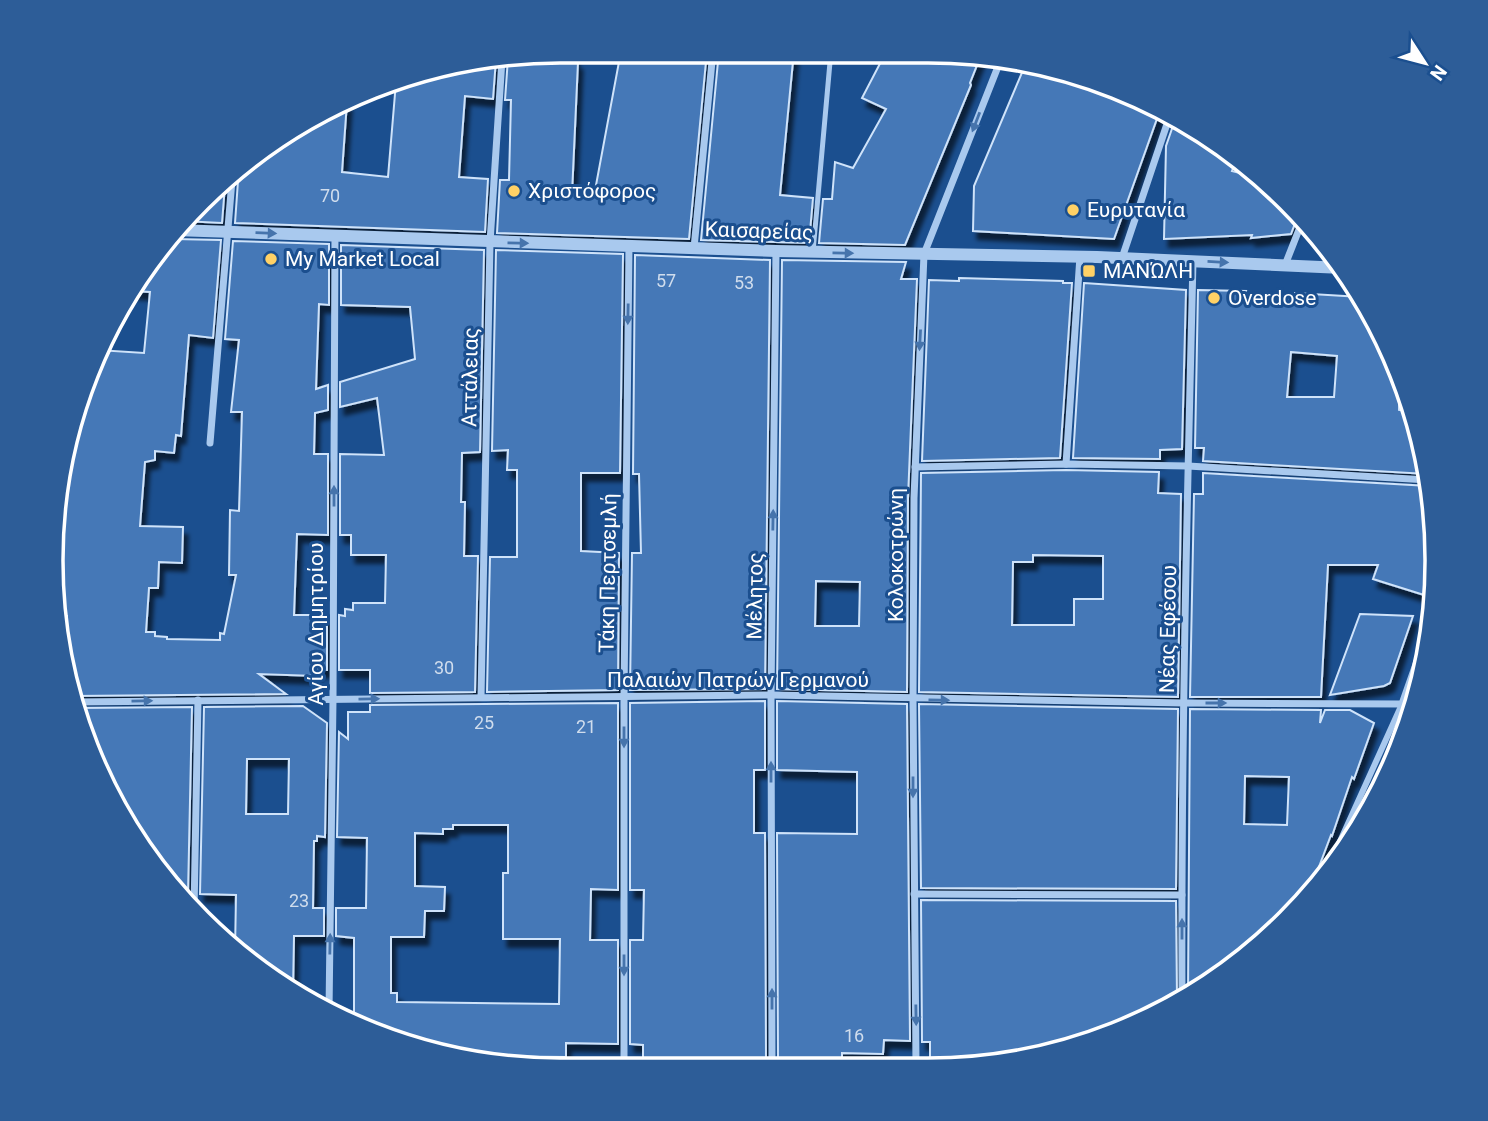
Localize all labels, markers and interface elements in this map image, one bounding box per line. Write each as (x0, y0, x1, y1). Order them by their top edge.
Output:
north arrow (1390, 28, 1460, 98)
text: N (1425, 61, 1452, 85)
one-way arrow (971, 112, 982, 133)
place label: Χριστόφορος (528, 179, 656, 203)
marker: Χριστόφορος (506, 183, 522, 199)
house number: 70 (320, 185, 340, 206)
place label: Ευρυτανία (1087, 198, 1185, 222)
marker: Ευρυτανία (1065, 202, 1081, 218)
street label: Καισαρείας (704, 217, 814, 245)
one-way arrow (256, 227, 278, 238)
one-way arrow (507, 237, 529, 249)
place label: My Market Local (285, 247, 440, 271)
one-way arrow (833, 247, 855, 258)
marker: My Market Local (263, 251, 279, 267)
one-way arrow (1207, 257, 1229, 268)
place label: ΜΑΝΏΛΗ (1103, 259, 1193, 283)
marker: ΜΑΝΏΛΗ (1081, 263, 1097, 279)
house number: 57 (656, 270, 676, 291)
house number: 53 (734, 272, 754, 293)
place label: Overdose (1228, 286, 1316, 310)
marker: Overdose (1206, 290, 1222, 306)
one-way arrow (622, 303, 634, 325)
street label: Αττάλειας (457, 327, 483, 427)
one-way arrow (915, 329, 926, 351)
one-way arrow (328, 484, 340, 506)
street label: Κολοκοτρώνη (884, 488, 908, 622)
street label: Τάκη Περτσεμλή (595, 493, 621, 653)
one-way arrow (767, 508, 779, 530)
street label: Αγίου Δημητρίου (304, 543, 328, 705)
street label: Μέλητος (742, 552, 768, 640)
street label: Νέας Εφέσου (1155, 565, 1181, 693)
house number: 30 (434, 657, 454, 678)
street label: Παλαιών Πατρών Γερμανού (607, 668, 869, 692)
one-way arrow (358, 693, 380, 705)
one-way arrow (929, 694, 951, 705)
one-way arrow (131, 695, 153, 706)
one-way arrow (1205, 697, 1227, 709)
house number: 25 (474, 712, 494, 733)
house number: 21 (576, 716, 596, 737)
one-way arrow (618, 727, 630, 749)
one-way arrow (765, 760, 777, 782)
one-way arrow (907, 777, 919, 799)
house number: 23 (289, 890, 309, 911)
one-way arrow (1176, 918, 1188, 940)
one-way arrow (324, 932, 336, 954)
one-way arrow (618, 954, 630, 976)
one-way arrow (766, 988, 778, 1010)
one-way arrow (910, 1004, 922, 1026)
house number: 16 (844, 1025, 864, 1046)

